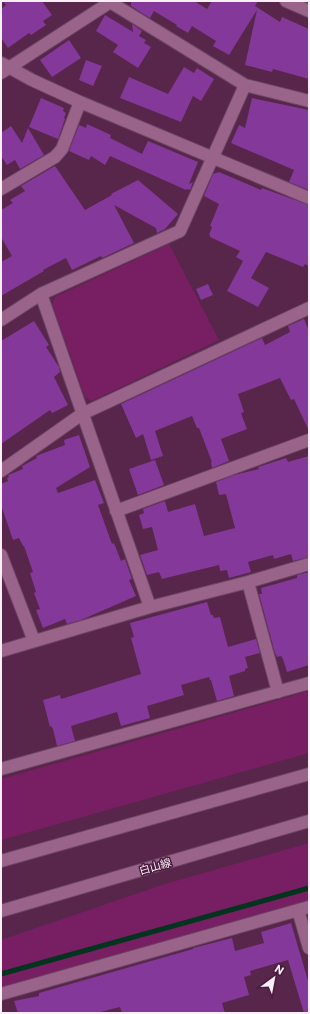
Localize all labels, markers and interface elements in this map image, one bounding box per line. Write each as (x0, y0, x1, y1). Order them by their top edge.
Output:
street label: 白山線 (137, 855, 173, 877)
north arrow (254, 958, 294, 998)
text: N (273, 961, 287, 977)

